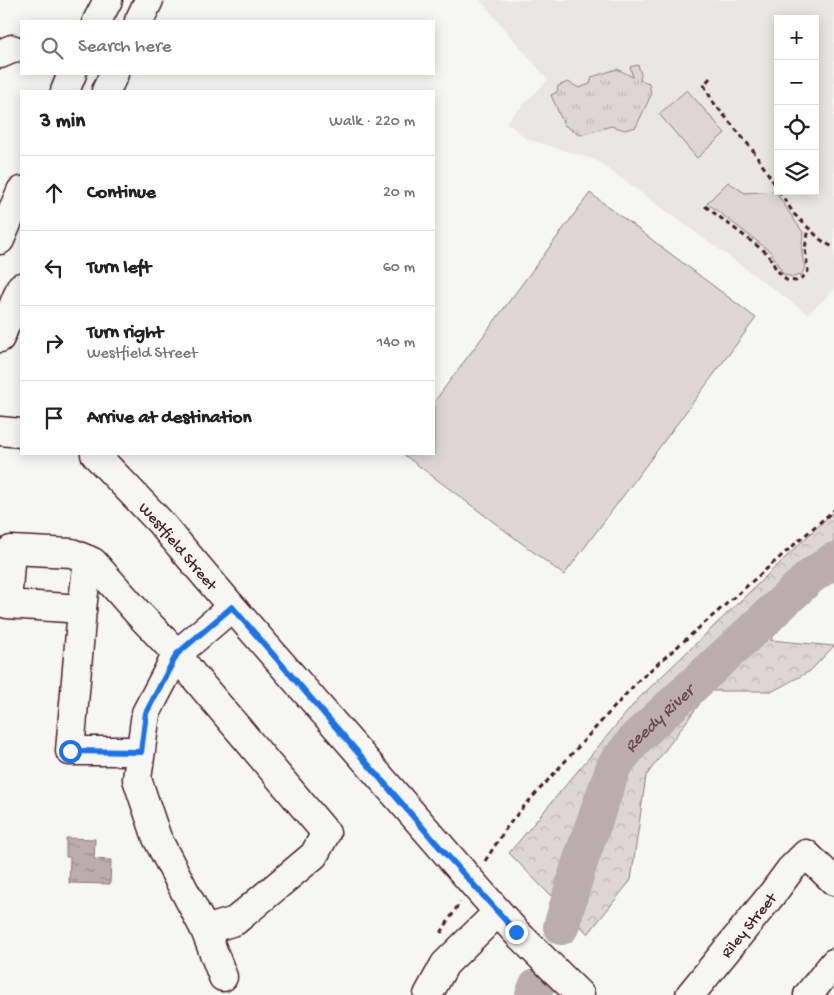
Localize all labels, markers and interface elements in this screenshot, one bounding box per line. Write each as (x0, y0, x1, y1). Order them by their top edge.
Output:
map controls (774, 15, 819, 195)
button: + (774, 15, 819, 60)
search box (20, 20, 435, 75)
icon: search (38, 34, 66, 62)
text: Search here (78, 36, 172, 59)
button: − (774, 60, 819, 105)
button: locate (774, 105, 819, 150)
text: 3 min (40, 110, 85, 135)
text: Walk · 220 m (329, 113, 415, 132)
button: layers (774, 150, 819, 195)
icon: ahead (40, 179, 68, 207)
text: Continue (87, 182, 156, 205)
text: 20 m (383, 184, 415, 203)
icon: left (40, 254, 68, 282)
text: Turn left (87, 257, 151, 280)
text: 60 m (383, 259, 415, 278)
text: Turn right (87, 322, 163, 345)
icon: right (40, 329, 68, 357)
text: 140 m (377, 334, 415, 353)
text: Westfield Street (87, 345, 197, 364)
icon: arrive (40, 404, 68, 432)
text: Arrive at destination (87, 407, 251, 430)
street label: Westfield Street (133, 500, 221, 596)
water label: Reedy River (621, 679, 702, 757)
route start (59, 740, 82, 763)
street label: Riley Street (718, 889, 783, 963)
route end (505, 921, 528, 944)

